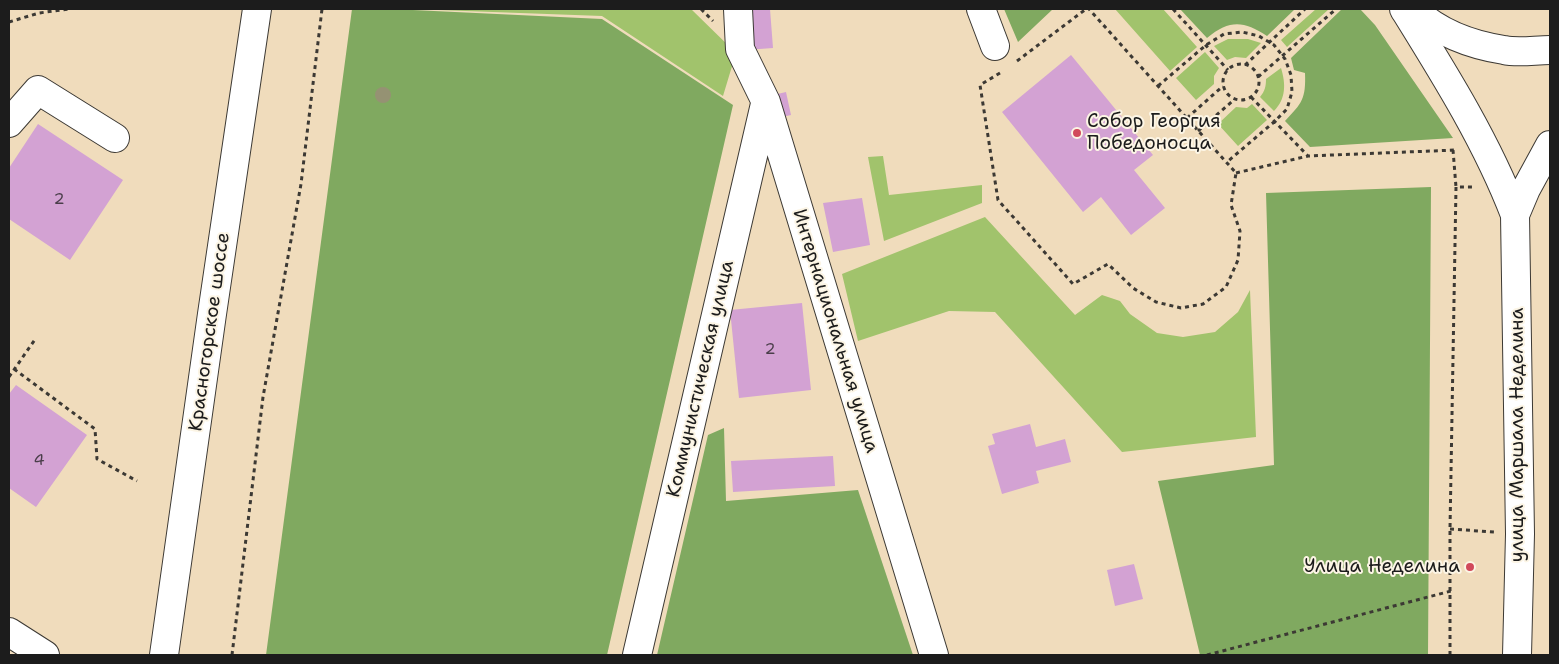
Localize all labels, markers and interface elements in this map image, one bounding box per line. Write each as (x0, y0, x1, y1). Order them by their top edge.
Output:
place label: Собор Георгия Победоносца (1087, 111, 1221, 155)
marker: Собор Георгия Победоносца (1071, 127, 1083, 139)
house number: 2 (53, 190, 65, 210)
street label: Интернациональная улица (787, 206, 883, 456)
street label: Красногорское шоссе (185, 231, 235, 433)
street label: Коммунистическая улица (663, 258, 739, 500)
street label: улица Маршала Неделина (1507, 308, 1529, 562)
house number: 2 (764, 340, 776, 360)
house number: 4 (33, 451, 45, 471)
place label: Улица Неделина (1304, 556, 1460, 578)
marker: Улица Неделина (1464, 561, 1476, 573)

